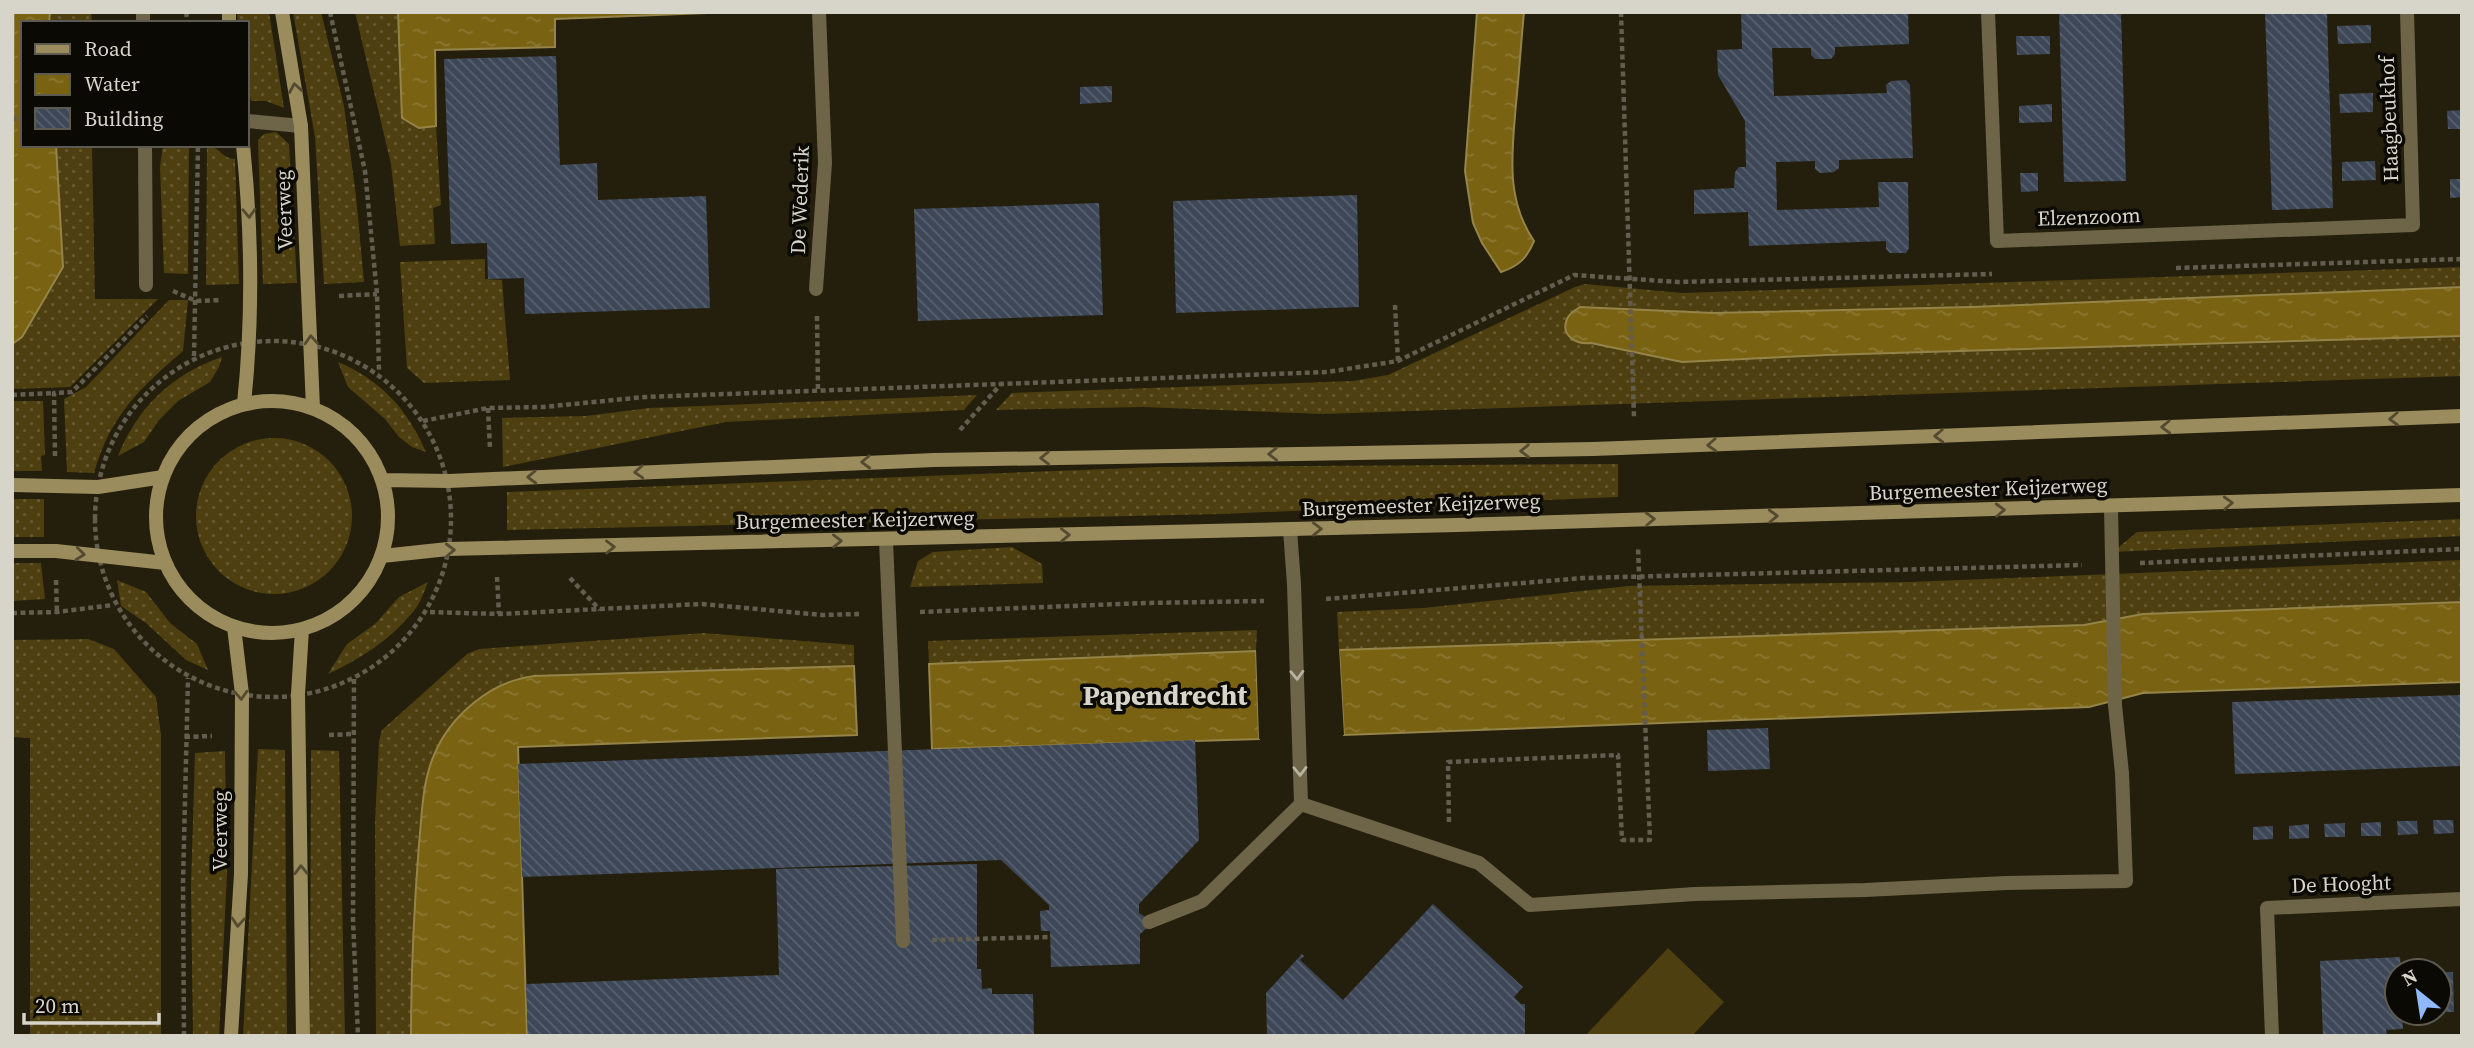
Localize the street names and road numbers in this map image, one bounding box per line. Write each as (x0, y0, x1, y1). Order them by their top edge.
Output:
street label: Haagbeukhof (2372, 54, 2405, 183)
street label: De Wederik (783, 145, 816, 255)
street label: Veerweg (268, 169, 299, 251)
street label: Elzenzoom (2037, 200, 2141, 233)
street label: Burgemeester Keijzerweg (1868, 470, 2108, 507)
street label: Burgemeester Keijzerweg (1301, 486, 1541, 523)
street label: Burgemeester Keijzerweg (735, 503, 975, 536)
street label: Veerweg (205, 791, 234, 871)
street label: De Hooght (2291, 867, 2391, 900)

